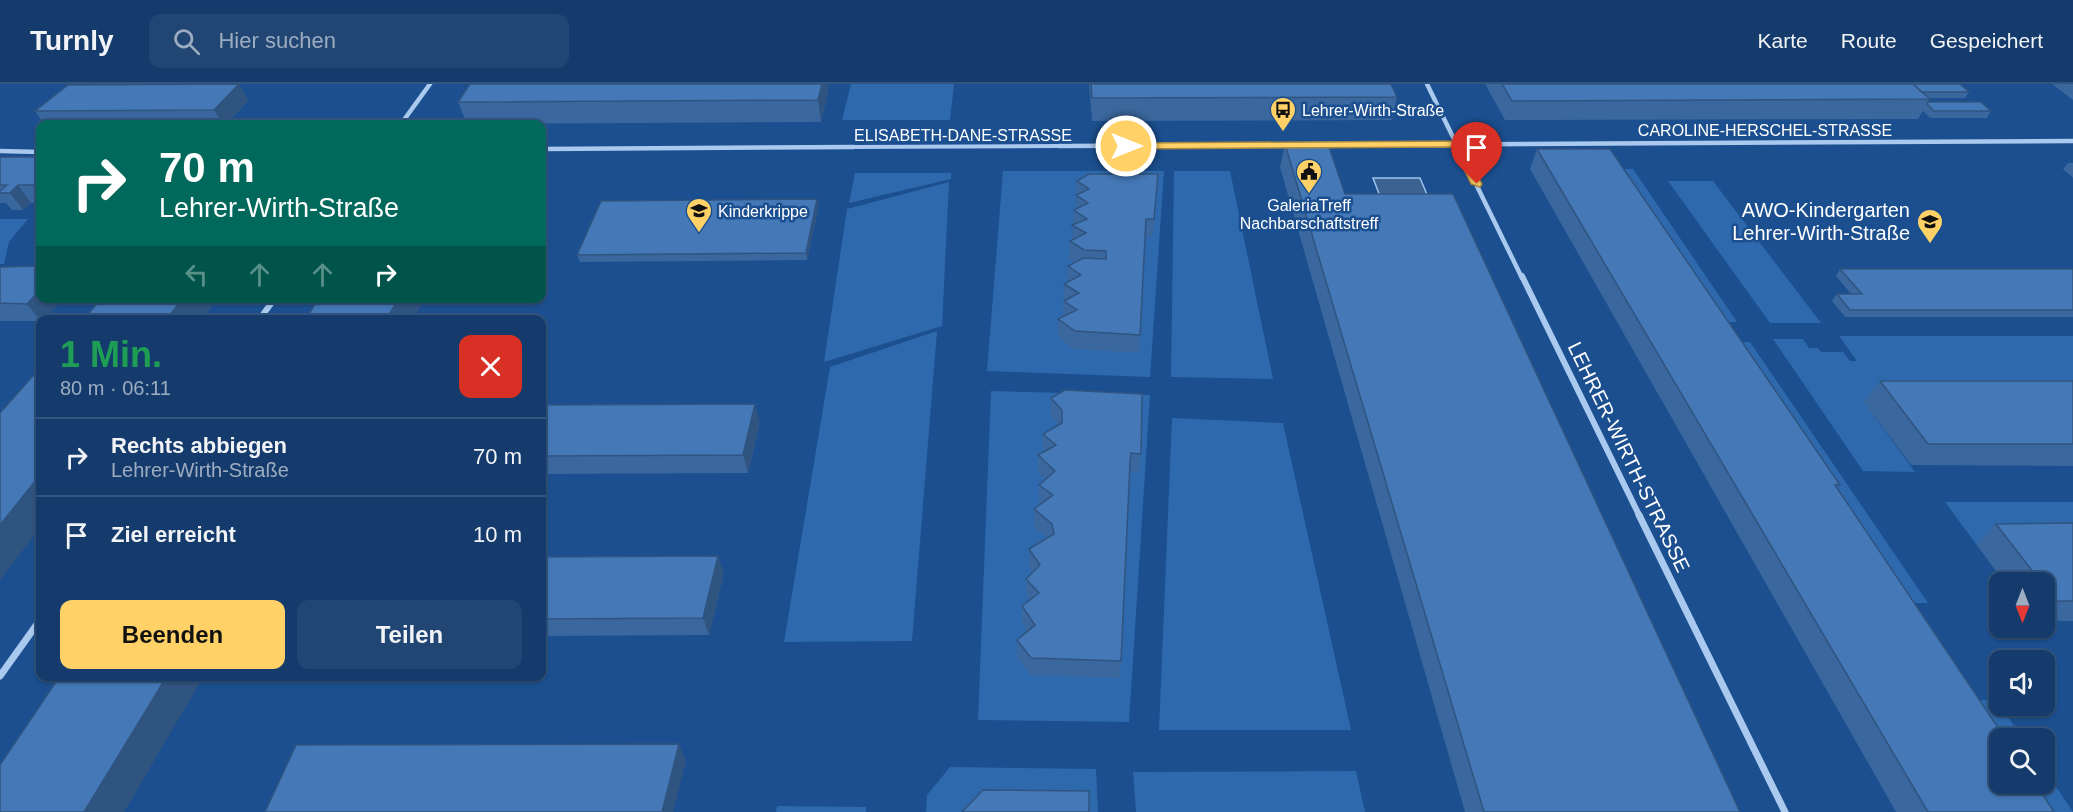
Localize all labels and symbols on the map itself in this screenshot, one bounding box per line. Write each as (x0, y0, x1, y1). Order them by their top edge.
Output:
bus stop icon: Lehrer-Wirth-Straße (1268, 95, 1298, 133)
place label: Lehrer-Wirth-Straße (1302, 102, 1444, 119)
position arrow (1094, 114, 1158, 178)
pin (1451, 122, 1502, 184)
street label: CAROLINE-HERSCHEL-STRASSE (1638, 122, 1892, 139)
street label: ELISABETH-DANE-STRASSE (854, 127, 1072, 144)
public building icon: GaleriaTreff Nachbarschaftstreff (1294, 157, 1324, 195)
school or university icon: Kinderkrippe (684, 196, 714, 234)
place label: GaleriaTreff Nachbarschaftstreff (1240, 197, 1379, 232)
place label: AWO-Kindergarten Lehrer-Wirth-Straße (1732, 199, 1910, 244)
place label: Kinderkrippe (718, 203, 808, 220)
school or university icon: AWO-Kindergarten Lehrer-Wirth-Straße (1915, 207, 1945, 245)
street label: LEHRER-WIRTH-STRASSE (1564, 338, 1694, 576)
north arrow (1989, 572, 2055, 638)

